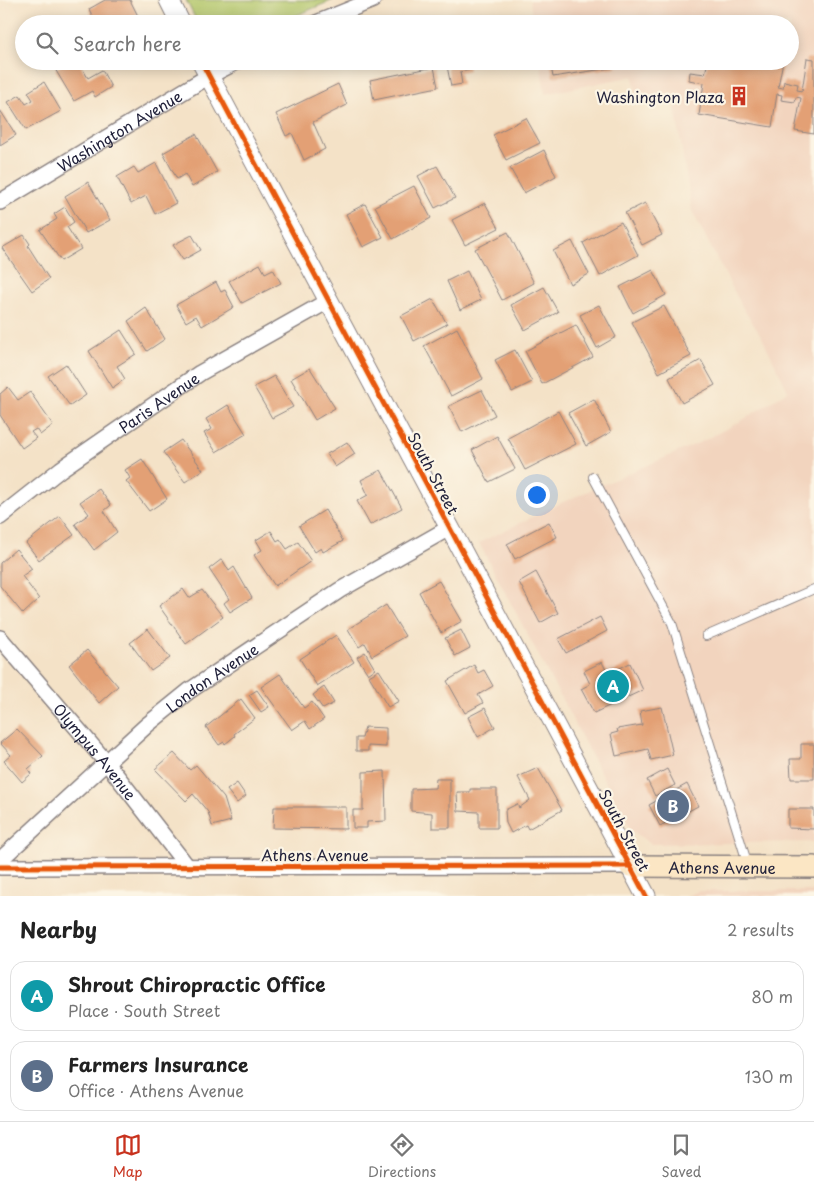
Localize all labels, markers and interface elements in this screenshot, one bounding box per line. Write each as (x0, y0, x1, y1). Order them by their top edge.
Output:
search box (15, 15, 799, 70)
icon: search (33, 29, 61, 57)
text: Search here (73, 29, 182, 57)
street label: Washington Avenue (52, 84, 186, 177)
place label: Washington Plaza (596, 85, 725, 108)
building icon: Washington Plaza (728, 85, 750, 107)
street label: Paris Avenue (114, 366, 203, 438)
street label: South Street (403, 428, 465, 518)
your location (524, 482, 550, 508)
street label: London Avenue (160, 637, 262, 717)
pin: A (597, 667, 629, 705)
street label: Olympus Avenue (49, 698, 143, 804)
street label: South Street (594, 785, 656, 875)
pin: B (657, 787, 689, 825)
street label: Athens Avenue (261, 843, 369, 866)
street label: Athens Avenue (668, 855, 776, 878)
text: Nearby (20, 913, 97, 945)
text: 2 results (727, 917, 794, 941)
text: Shrout Chiropractic Office (68, 970, 326, 998)
text: A (31, 984, 43, 1008)
text: 80 m (751, 984, 793, 1008)
text: Place · South Street (68, 998, 220, 1022)
text: Farmers Insurance (68, 1050, 248, 1078)
text: B (32, 1064, 42, 1088)
text: 130 m (745, 1064, 793, 1088)
text: Office · Athens Avenue (68, 1078, 244, 1102)
tab: Map (113, 1131, 143, 1182)
tab: Directions (368, 1131, 436, 1182)
tab: Saved (662, 1131, 701, 1182)

